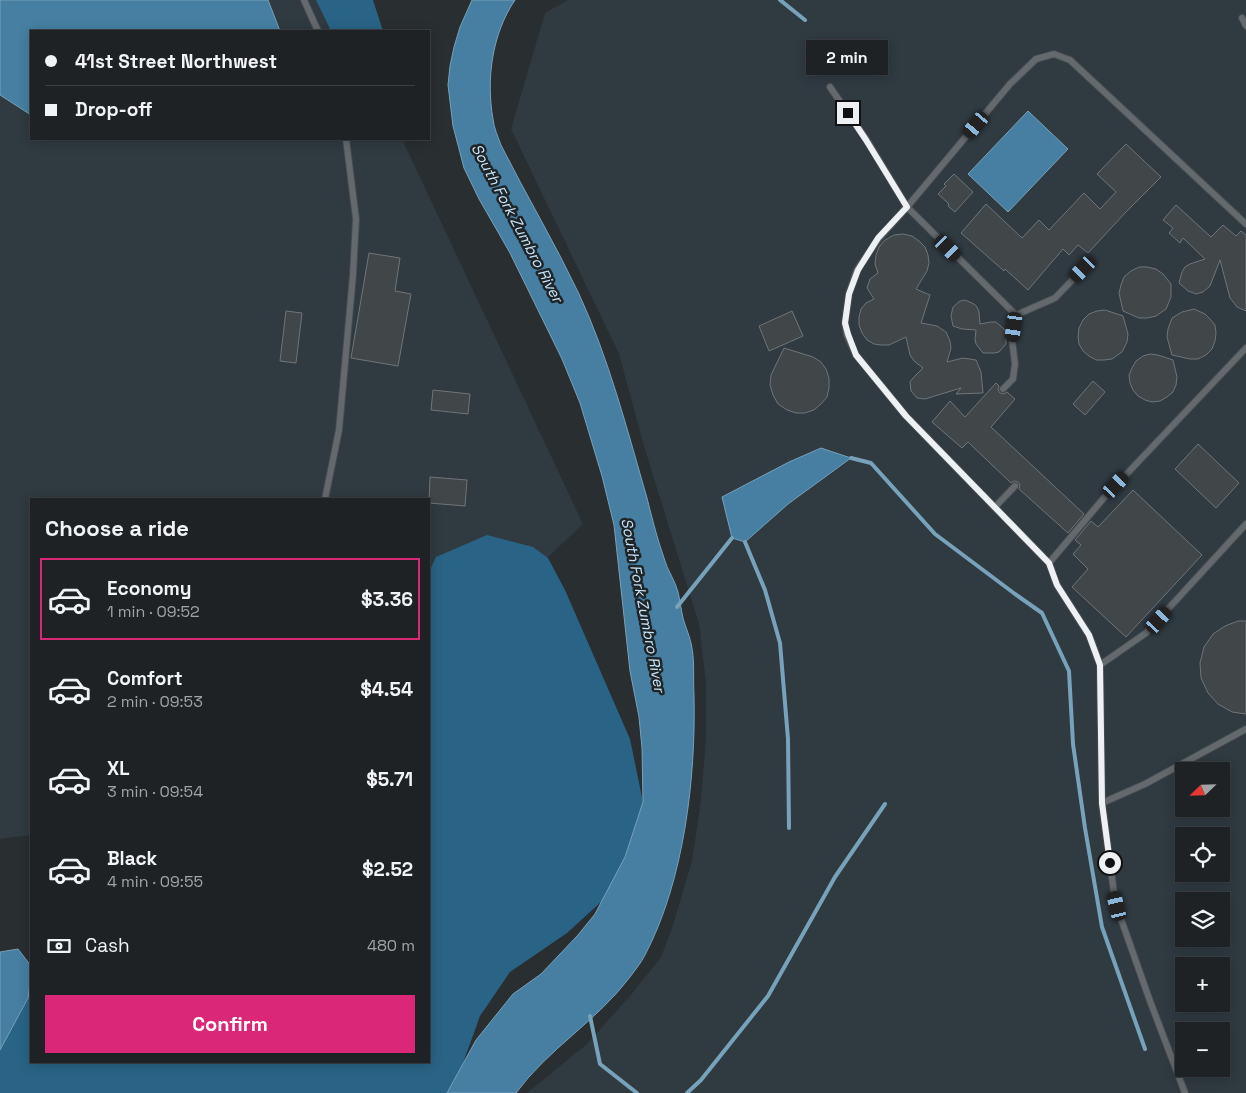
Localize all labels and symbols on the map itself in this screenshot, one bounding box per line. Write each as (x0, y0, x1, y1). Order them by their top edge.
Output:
callout: 2 min (807, 41, 889, 76)
route end (837, 102, 859, 124)
car (960, 109, 991, 141)
water label: South Fork Zumbro River (468, 140, 568, 306)
car (931, 232, 964, 264)
car (1067, 253, 1098, 285)
car (1004, 311, 1023, 343)
car (1100, 469, 1131, 501)
water label: South Fork Zumbro River (617, 516, 670, 695)
car (1143, 604, 1174, 636)
north arrow (1175, 762, 1230, 818)
route start (1099, 852, 1121, 874)
car (1106, 890, 1127, 922)

